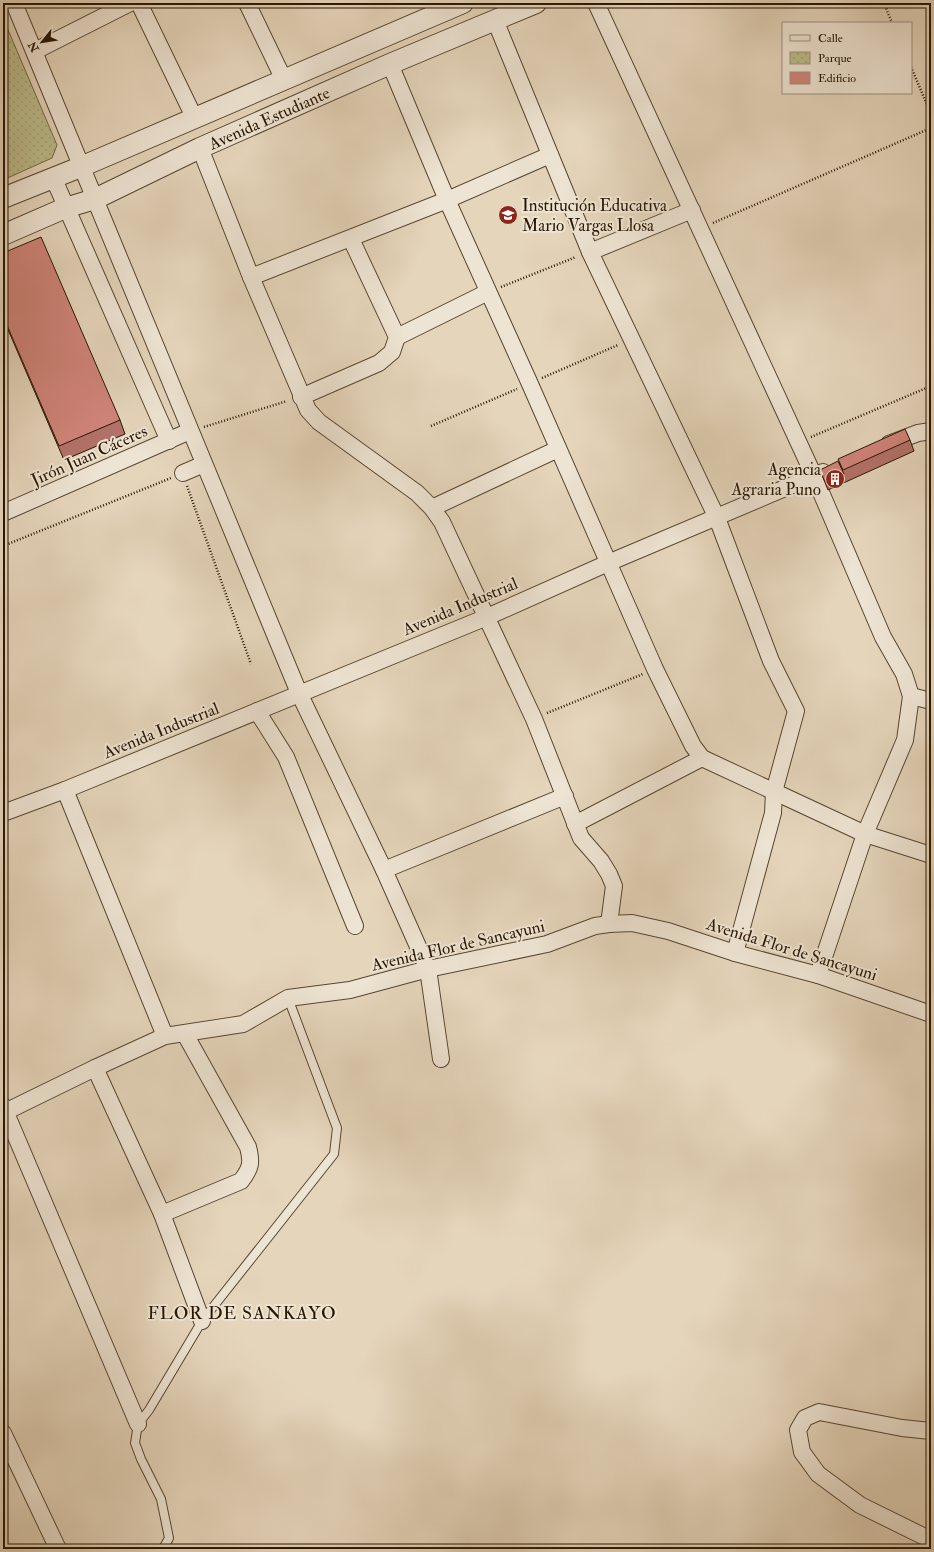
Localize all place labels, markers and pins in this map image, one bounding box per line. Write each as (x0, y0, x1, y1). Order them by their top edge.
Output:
place label: Institución Educativa Mario Vargas Llosa (522, 195, 668, 236)
school or university icon: Institución Educativa Mario Vargas Llosa (497, 204, 519, 226)
place label: Agencia Agraria Puno (730, 459, 822, 500)
building icon: Agencia Agraria Puno (824, 468, 846, 490)

